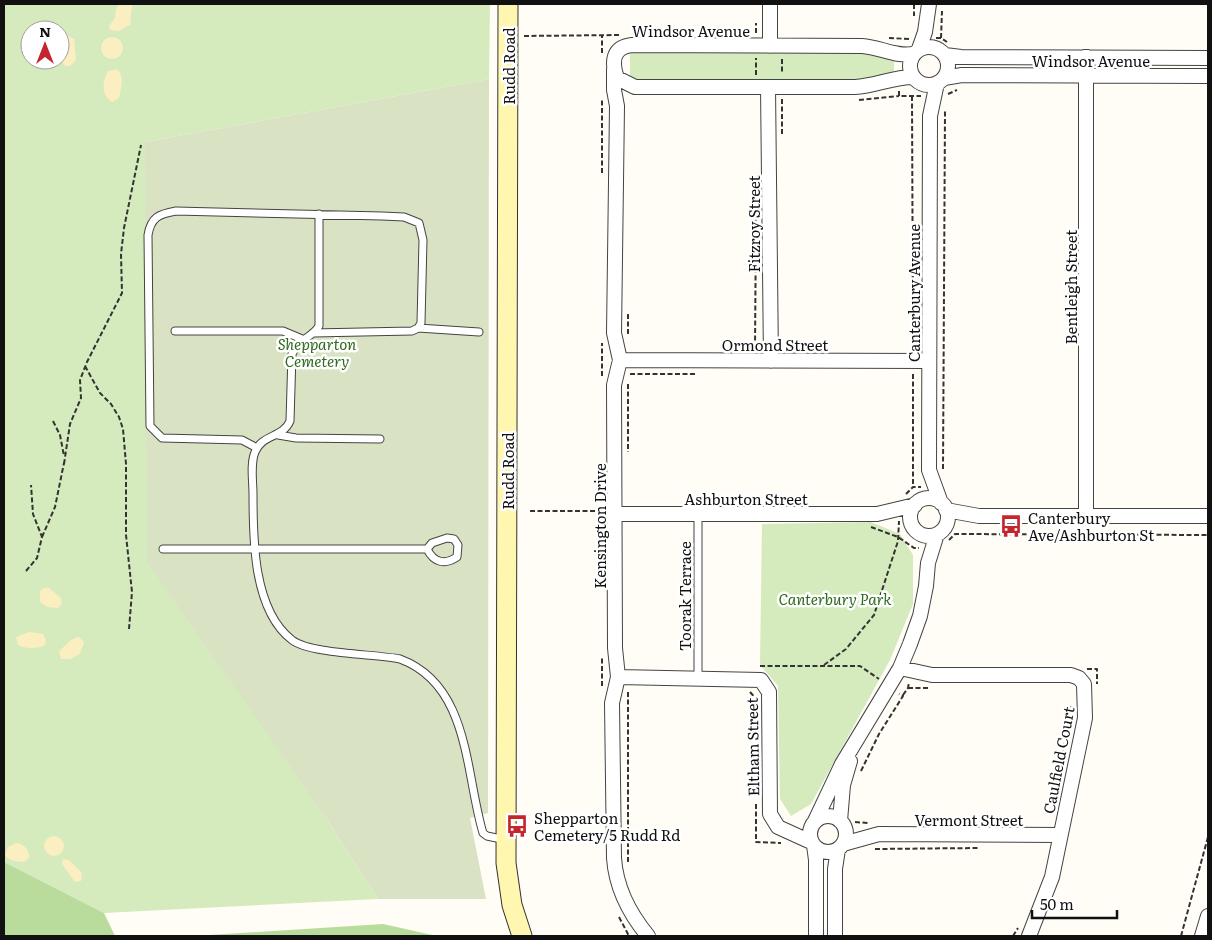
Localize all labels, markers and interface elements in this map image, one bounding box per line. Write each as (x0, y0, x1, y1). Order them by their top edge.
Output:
street label: Windsor Avenue (632, 19, 750, 42)
north arrow (20, 20, 70, 70)
text: N (39, 21, 51, 41)
street label: Rudd Road (497, 27, 520, 105)
street label: Windsor Avenue (1032, 49, 1150, 72)
street label: Fitzroy Street (742, 175, 765, 273)
street label: Canterbury Avenue (902, 224, 925, 362)
street label: Bentleigh Street (1059, 230, 1082, 344)
park label: Shepparton Cemetery (278, 332, 356, 372)
street label: Ormond Street (722, 333, 828, 356)
street label: Rudd Road (496, 432, 519, 510)
street label: Kensington Drive (588, 463, 611, 589)
street label: Ashburton Street (684, 487, 808, 510)
place label: Canterbury Ave/Ashburton St (1028, 506, 1154, 546)
bus stop icon: Canterbury Ave/Ashburton St (998, 513, 1024, 539)
street label: Toorak Terrace (673, 541, 696, 651)
park label: Canterbury Park (779, 587, 892, 610)
street label: Eltham Street (740, 697, 764, 797)
street label: Caulfield Court (1036, 704, 1080, 816)
place label: Shepparton Cemetery/5 Rudd Rd (534, 806, 680, 846)
street label: Vermont Street (915, 808, 1023, 831)
bus stop icon: Shepparton Cemetery/5 Rudd Rd (504, 813, 530, 839)
scale bar (1032, 888, 1117, 920)
text: 50 m (1040, 892, 1074, 915)

